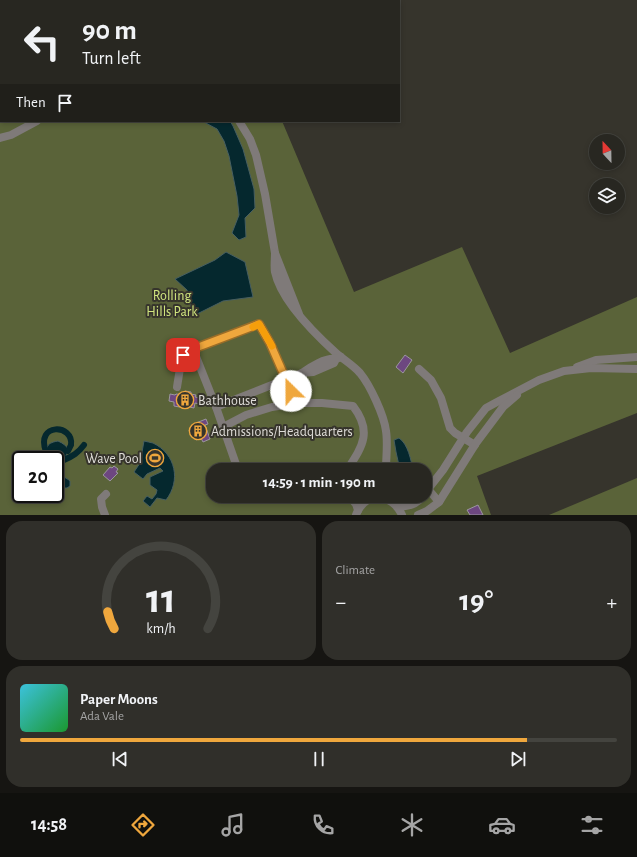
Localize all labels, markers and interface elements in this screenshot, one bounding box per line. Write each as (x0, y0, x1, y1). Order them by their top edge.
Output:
icon: left (16, 16, 68, 68)
text: 90 m (82, 17, 137, 45)
text: Turn left (82, 50, 141, 68)
icon: arrive (54, 92, 76, 114)
text: Then (16, 95, 46, 110)
north arrow (589, 134, 625, 170)
map controls (589, 134, 625, 214)
button: layers (589, 178, 625, 214)
park label: Rolling Hills Park (146, 289, 198, 319)
pin (166, 338, 200, 372)
icon: arrive (172, 344, 194, 366)
position arrow (270, 370, 312, 412)
building icon: Bathhouse (175, 390, 195, 410)
place label: Bathhouse (198, 394, 257, 408)
building icon: Admissions/Headquarters (188, 421, 208, 441)
place label: Admissions/Headquarters (211, 425, 353, 439)
sports icon: Wave Pool (145, 448, 165, 468)
speed limit sign: 20 (12, 451, 64, 503)
place label: Wave Pool (86, 452, 142, 466)
text: 14:59 · 1 min · 190 m (263, 475, 375, 490)
text: Climate (336, 564, 375, 577)
text: 11 (146, 578, 176, 619)
text: 19° (459, 586, 493, 616)
text: − (336, 591, 346, 613)
text: + (606, 591, 617, 613)
text: km/h (146, 621, 175, 635)
text: Paper Moons (80, 692, 158, 707)
text: Ada Vale (80, 710, 124, 723)
icon: previous (109, 748, 131, 770)
icon: pause (308, 748, 330, 770)
icon: next (507, 748, 529, 770)
icon: directions (129, 811, 157, 839)
icon: music (219, 811, 247, 839)
icon: phone (309, 811, 337, 839)
icon: climate (398, 811, 426, 839)
icon: car (488, 811, 516, 839)
icon: filters (578, 811, 606, 839)
text: 14:58 (31, 816, 67, 834)

